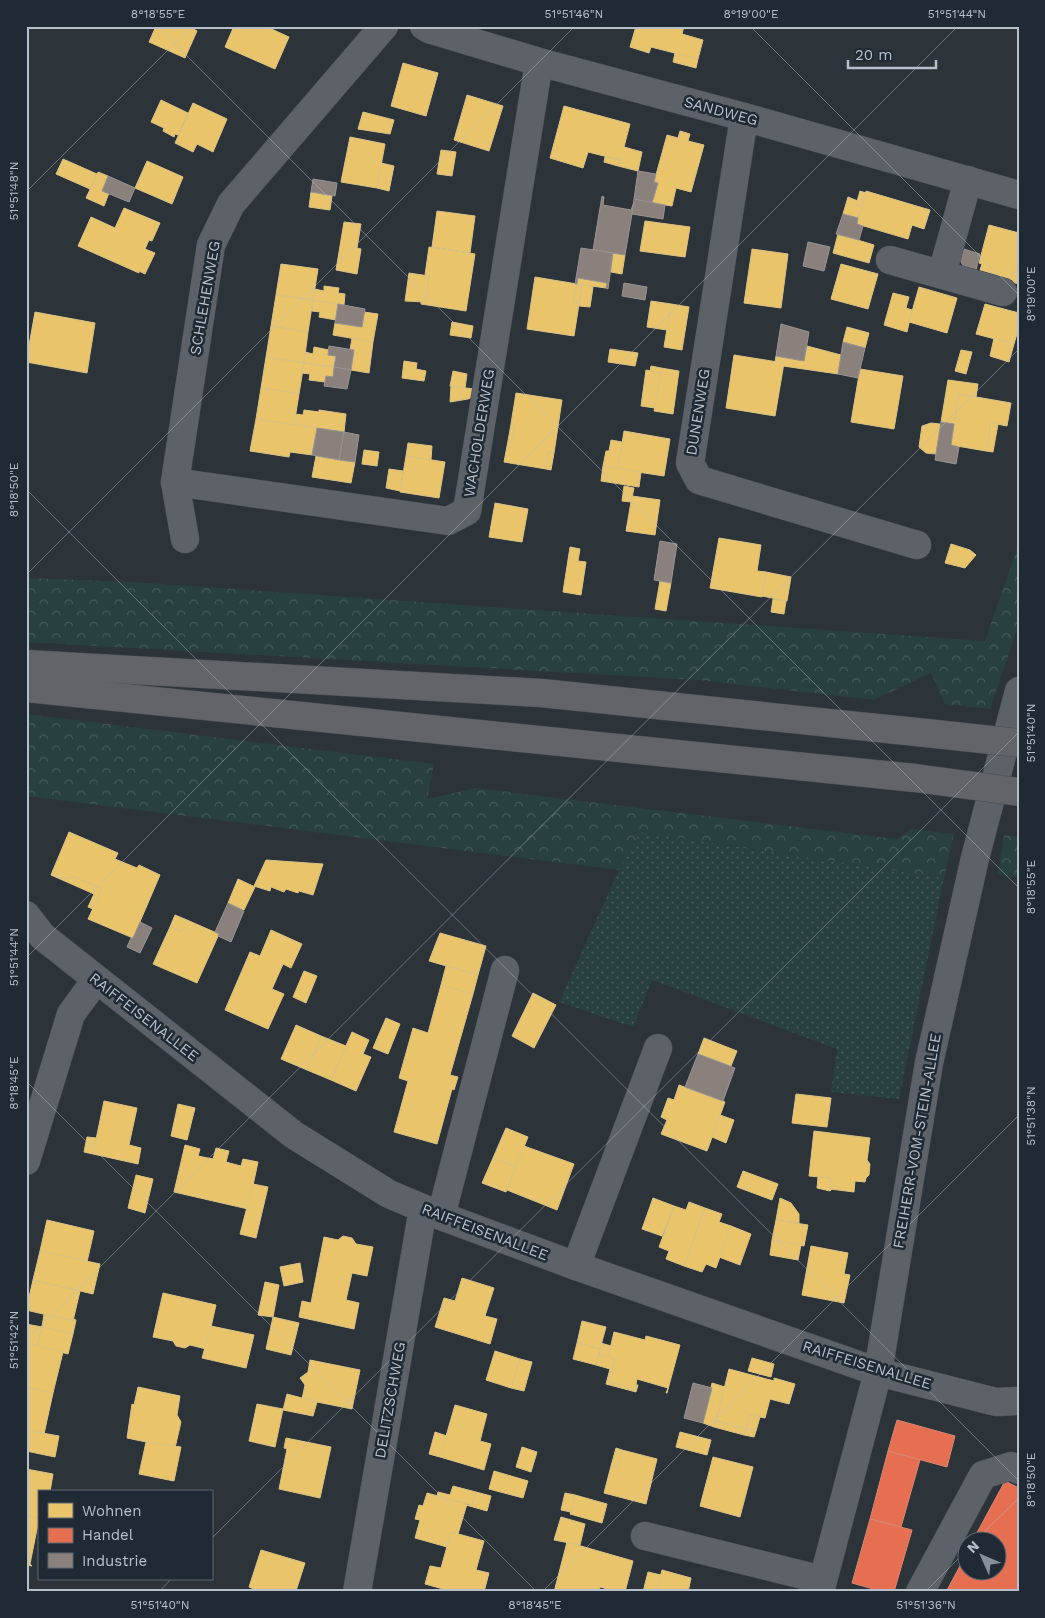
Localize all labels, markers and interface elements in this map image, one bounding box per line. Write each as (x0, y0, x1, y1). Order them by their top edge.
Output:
text: 8°18'55"E (131, 7, 185, 21)
text: 51°51'46"N (545, 7, 603, 21)
text: 8°19'00"E (723, 7, 779, 21)
text: 51°51'44"N (928, 7, 986, 21)
scale bar (848, 38, 935, 70)
text: 20 m (855, 46, 893, 64)
street label: SANDWEG (682, 93, 760, 129)
text: 51°51'48"N (7, 162, 21, 220)
street label: SCHLEHENWEG (186, 239, 224, 357)
text: 8°19'00"E (1024, 266, 1038, 322)
street label: DUNENWEG (682, 367, 714, 457)
street label: WACHOLDERWEG (460, 368, 498, 498)
text: 8°18'50"E (7, 462, 21, 517)
text: 51°51'40"N (1024, 703, 1038, 763)
text: 8°18'55"E (1024, 860, 1038, 914)
text: 51°51'44"N (7, 928, 21, 986)
street label: RAIFFEISENALLEE (86, 969, 202, 1065)
street label: FREIHERR-VOM-STEIN-ALLEE (889, 1032, 945, 1250)
text: 8°18'45"E (7, 1056, 21, 1110)
text: 51°51'38"N (1024, 1086, 1038, 1146)
street label: RAIFFEISENALLEE (419, 1200, 551, 1264)
text: 51°51'42"N (7, 1311, 21, 1369)
street label: RAIFFEISENALLEE (800, 1337, 934, 1393)
street label: DELITZSCHWEG (371, 1340, 409, 1460)
text: 8°18'50"E (1024, 1452, 1038, 1507)
legend (38, 1490, 212, 1580)
text: Wohnen (82, 1502, 141, 1520)
text: Handel (82, 1526, 134, 1544)
north arrow (958, 1530, 1008, 1580)
text: N (963, 1537, 982, 1556)
text: Industrie (82, 1552, 147, 1570)
text: 51°51'40"N (130, 1598, 190, 1612)
text: 8°18'45"E (508, 1598, 562, 1612)
text: 51°51'36"N (896, 1598, 956, 1612)

